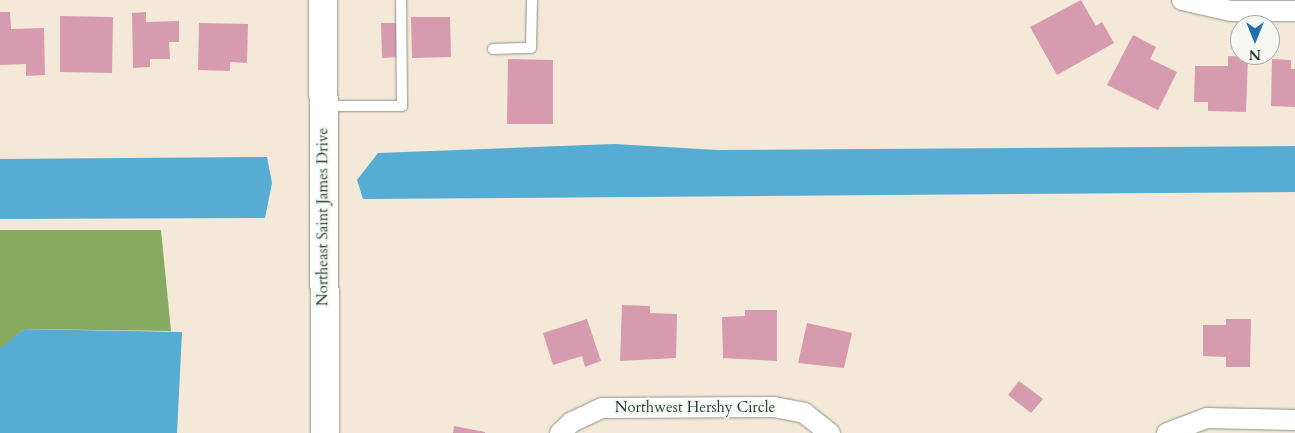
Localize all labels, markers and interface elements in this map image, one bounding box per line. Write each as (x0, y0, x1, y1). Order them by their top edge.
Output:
north arrow (1230, 15, 1280, 65)
text: N (1249, 45, 1261, 64)
street label: Northeast Saint James Drive (314, 128, 332, 306)
street label: Northwest Hershy Circle (615, 399, 775, 417)

